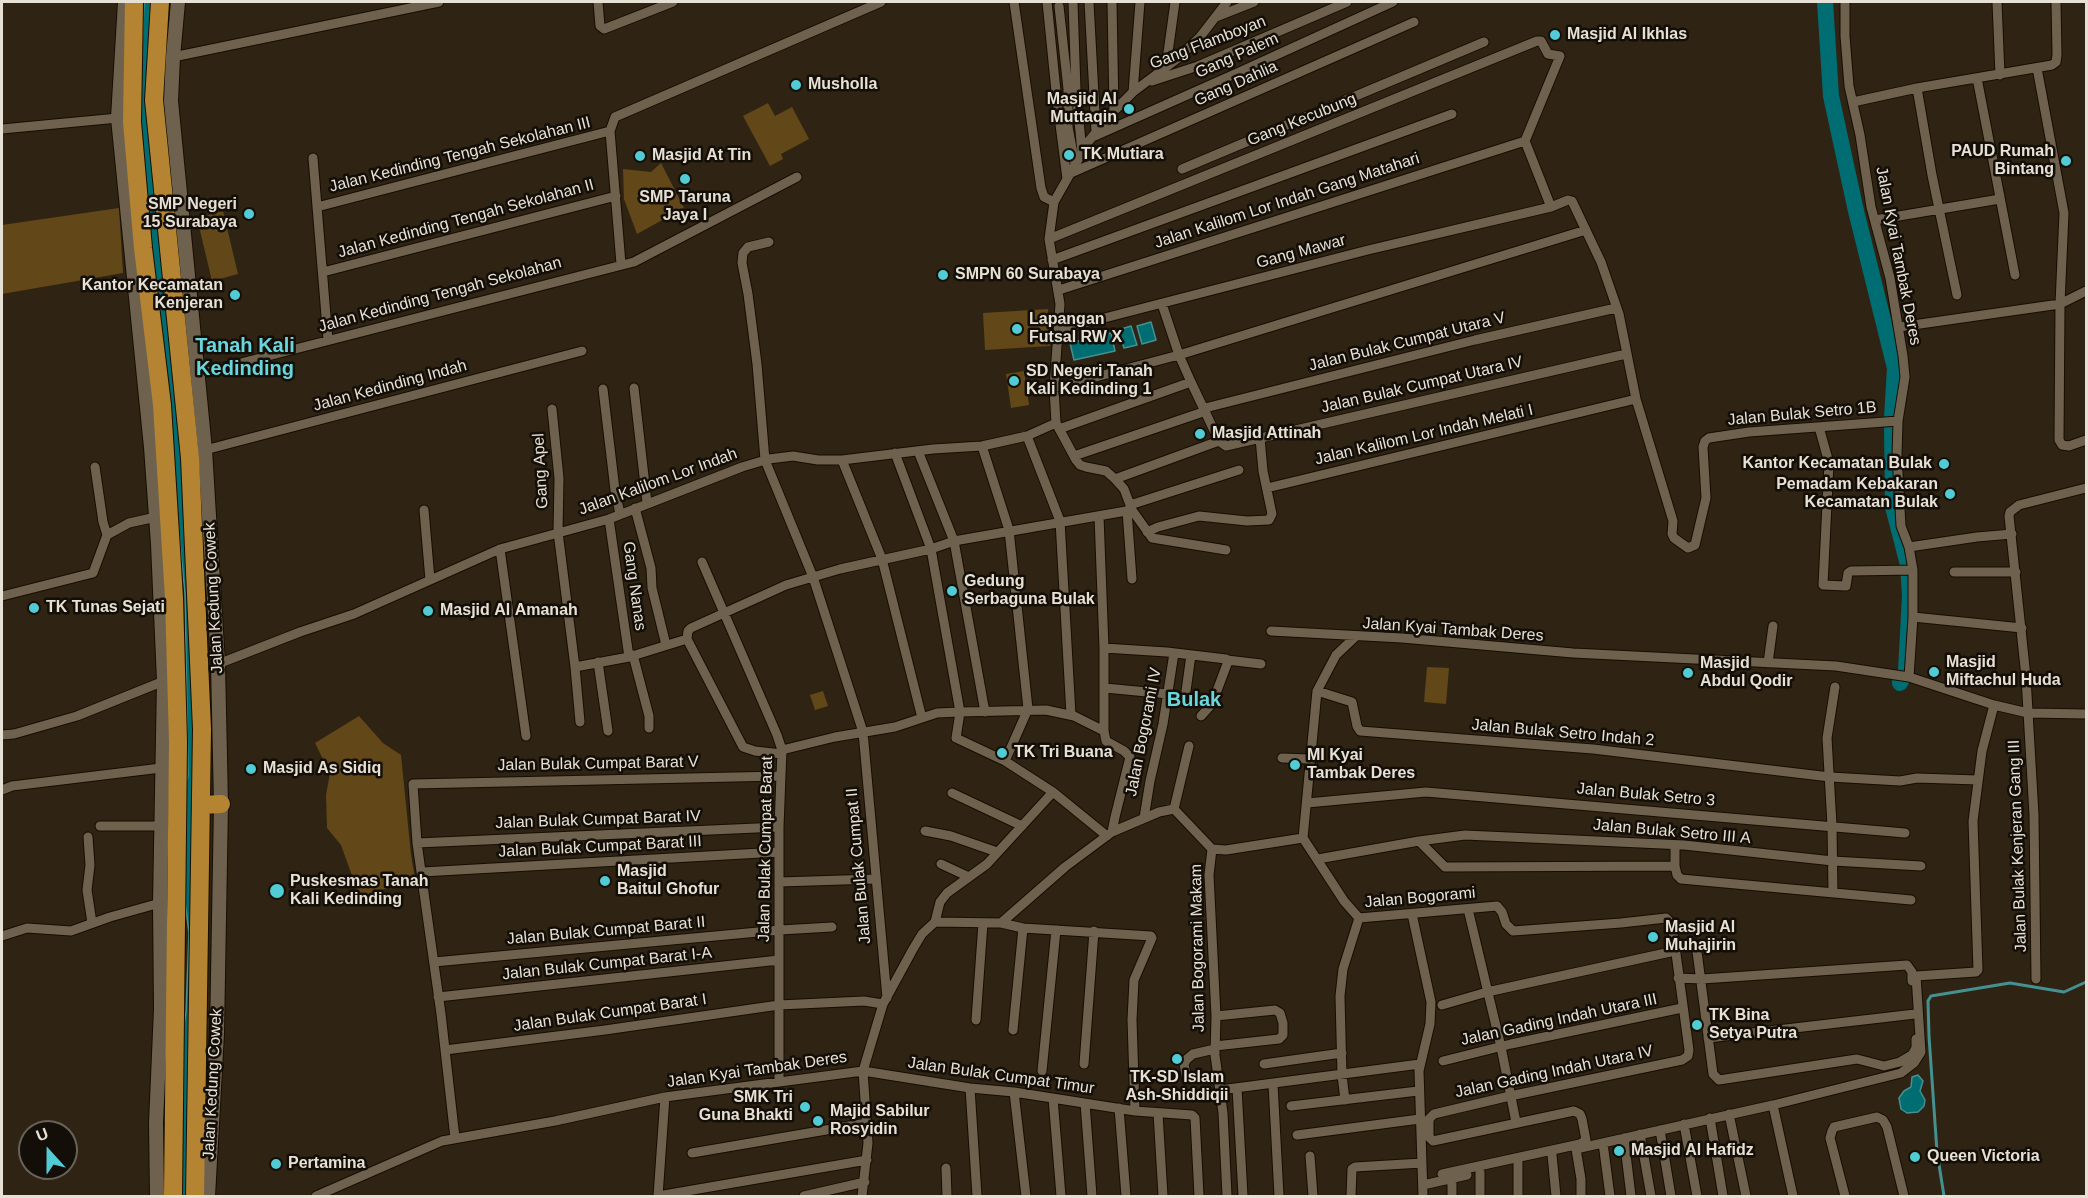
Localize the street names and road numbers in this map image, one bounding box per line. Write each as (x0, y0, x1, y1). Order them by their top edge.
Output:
street label: Gang Flamboyan (1147, 12, 1269, 74)
street label: Gang Palem (1192, 29, 1282, 83)
street label: Gang Dahlia (1191, 57, 1281, 111)
street label: Gang Kecubung (1245, 89, 1359, 151)
street label: Jalan Kedinding Tengah Sekolahan III (327, 113, 593, 197)
street label: Jalan Kalilom Lor Indah Gang Matahari (1152, 149, 1422, 253)
street label: Jalan Kyai Tambak Deres (1871, 165, 1925, 347)
street label: Jalan Kedinding Tengah Sekolahan II (336, 176, 596, 262)
street label: Gang Mawar (1254, 231, 1348, 273)
street label: Jalan Kedinding Tengah Sekolahan (316, 253, 564, 337)
street label: Jalan Bulak Cumpat Utara V (1307, 308, 1507, 376)
street label: Jalan Bulak Cumpat Utara IV (1319, 352, 1525, 418)
street label: Jalan Kedinding Indah (311, 356, 469, 416)
street label: Jalan Bulak Setro 1B (1727, 398, 1877, 430)
street label: Jalan Kalilom Lor Indah Melati I (1313, 401, 1535, 469)
street label: Gang Apel (529, 433, 553, 509)
street label: Jalan Kalilom Lor Indah (576, 444, 740, 520)
street label: Jalan Kedung Cowek (200, 522, 228, 674)
street label: Gang Nanas (618, 540, 650, 632)
street label: Jalan Kyai Tambak Deres (1362, 614, 1544, 646)
street label: Jalan Bogorami IV (1122, 666, 1166, 798)
street label: Jalan Bulak Setro Indah 2 (1471, 715, 1655, 751)
street label: Jalan Bulak Kenjeran Gang III (2005, 739, 2031, 953)
street label: Jalan Bulak Cumpat Barat V (497, 753, 699, 775)
street label: Jalan Bulak Cumpat Barat (755, 756, 777, 942)
street label: Jalan Bulak Setro 3 (1576, 779, 1716, 811)
street label: Jalan Bulak Cumpat II (843, 787, 875, 945)
street label: Jalan Bulak Cumpat Barat IV (495, 807, 701, 833)
street label: Jalan Bulak Setro III A (1592, 816, 1752, 848)
street label: Jalan Bulak Cumpat Barat III (498, 832, 702, 862)
street label: Jalan Bogorami Makam (1187, 864, 1209, 1032)
street label: Jalan Bogorami (1364, 884, 1476, 912)
street label: Jalan Bulak Cumpat Barat II (506, 913, 706, 949)
street label: Jalan Bulak Cumpat Barat I-A (501, 943, 713, 985)
street label: Jalan Bulak Cumpat Barat I (512, 990, 708, 1036)
street label: Jalan Gading Indah Utara III (1459, 990, 1659, 1050)
street label: Jalan Kedung Cowek (199, 1008, 227, 1160)
street label: Jalan Gading Indah Utara IV (1453, 1042, 1655, 1102)
street label: Jalan Kyai Tambak Deres (666, 1048, 848, 1092)
street label: Jalan Bulak Cumpat Timur (907, 1053, 1095, 1099)

